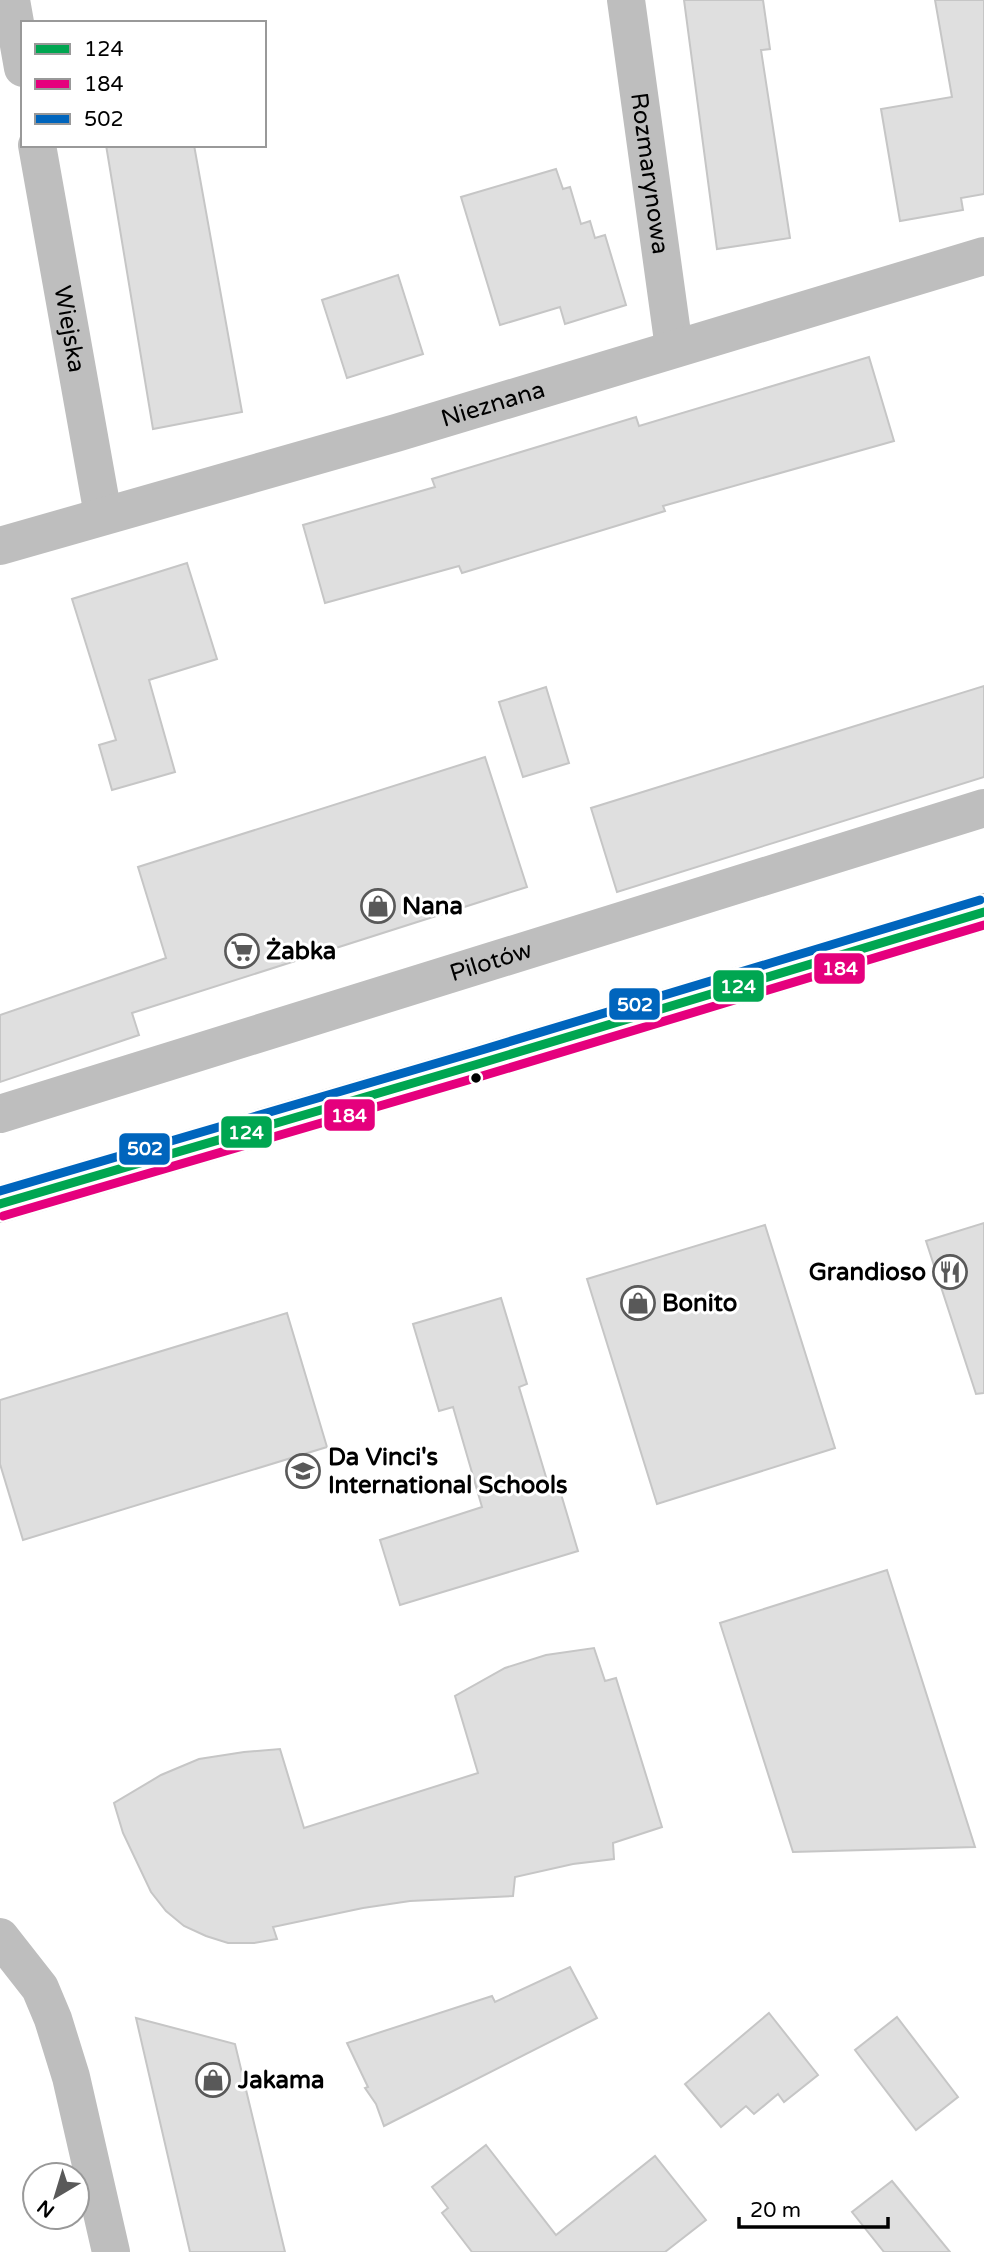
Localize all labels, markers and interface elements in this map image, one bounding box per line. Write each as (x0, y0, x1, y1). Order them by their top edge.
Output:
legend (21, 21, 266, 147)
text: 124 (84, 37, 124, 62)
text: 184 (84, 72, 124, 97)
street label: Rozmarynowa (624, 91, 675, 256)
text: 502 (84, 107, 124, 132)
street label: Wiejska (47, 284, 91, 375)
street label: Nieznana (438, 375, 548, 434)
shop icon: Nana (359, 887, 397, 925)
place label: Nana (402, 892, 463, 921)
supermarket icon: Żabka (223, 932, 261, 970)
street label: Pilotów (446, 935, 536, 988)
place label: Żabka (266, 937, 336, 966)
line badge: 184 (813, 952, 866, 985)
text: 184 (822, 958, 858, 980)
line badge: 124 (712, 969, 765, 1003)
text: 124 (720, 976, 756, 998)
line badge: 502 (608, 987, 661, 1021)
text: 502 (617, 994, 653, 1016)
unlabelled marker (469, 1071, 483, 1085)
line badge: 184 (323, 1098, 376, 1132)
text: 184 (331, 1105, 367, 1127)
line badge: 124 (220, 1115, 273, 1149)
text: 124 (228, 1122, 264, 1144)
line badge: 502 (118, 1132, 171, 1166)
text: 502 (127, 1138, 163, 1160)
restaurant icon: Grandioso (931, 1253, 969, 1291)
place label: Grandioso (809, 1258, 926, 1287)
shop icon: Bonito (619, 1284, 657, 1322)
place label: Bonito (662, 1289, 737, 1318)
place label: Da Vinci's International Schools (328, 1443, 567, 1500)
school or university icon: Da Vinci's International Schools (284, 1452, 322, 1490)
shop icon: Jakama (194, 2061, 232, 2099)
place label: Jakama (237, 2066, 325, 2095)
north arrow (21, 2161, 91, 2231)
scale bar (739, 2186, 888, 2230)
text: N (33, 2195, 59, 2222)
text: 20 m (750, 2198, 801, 2223)

